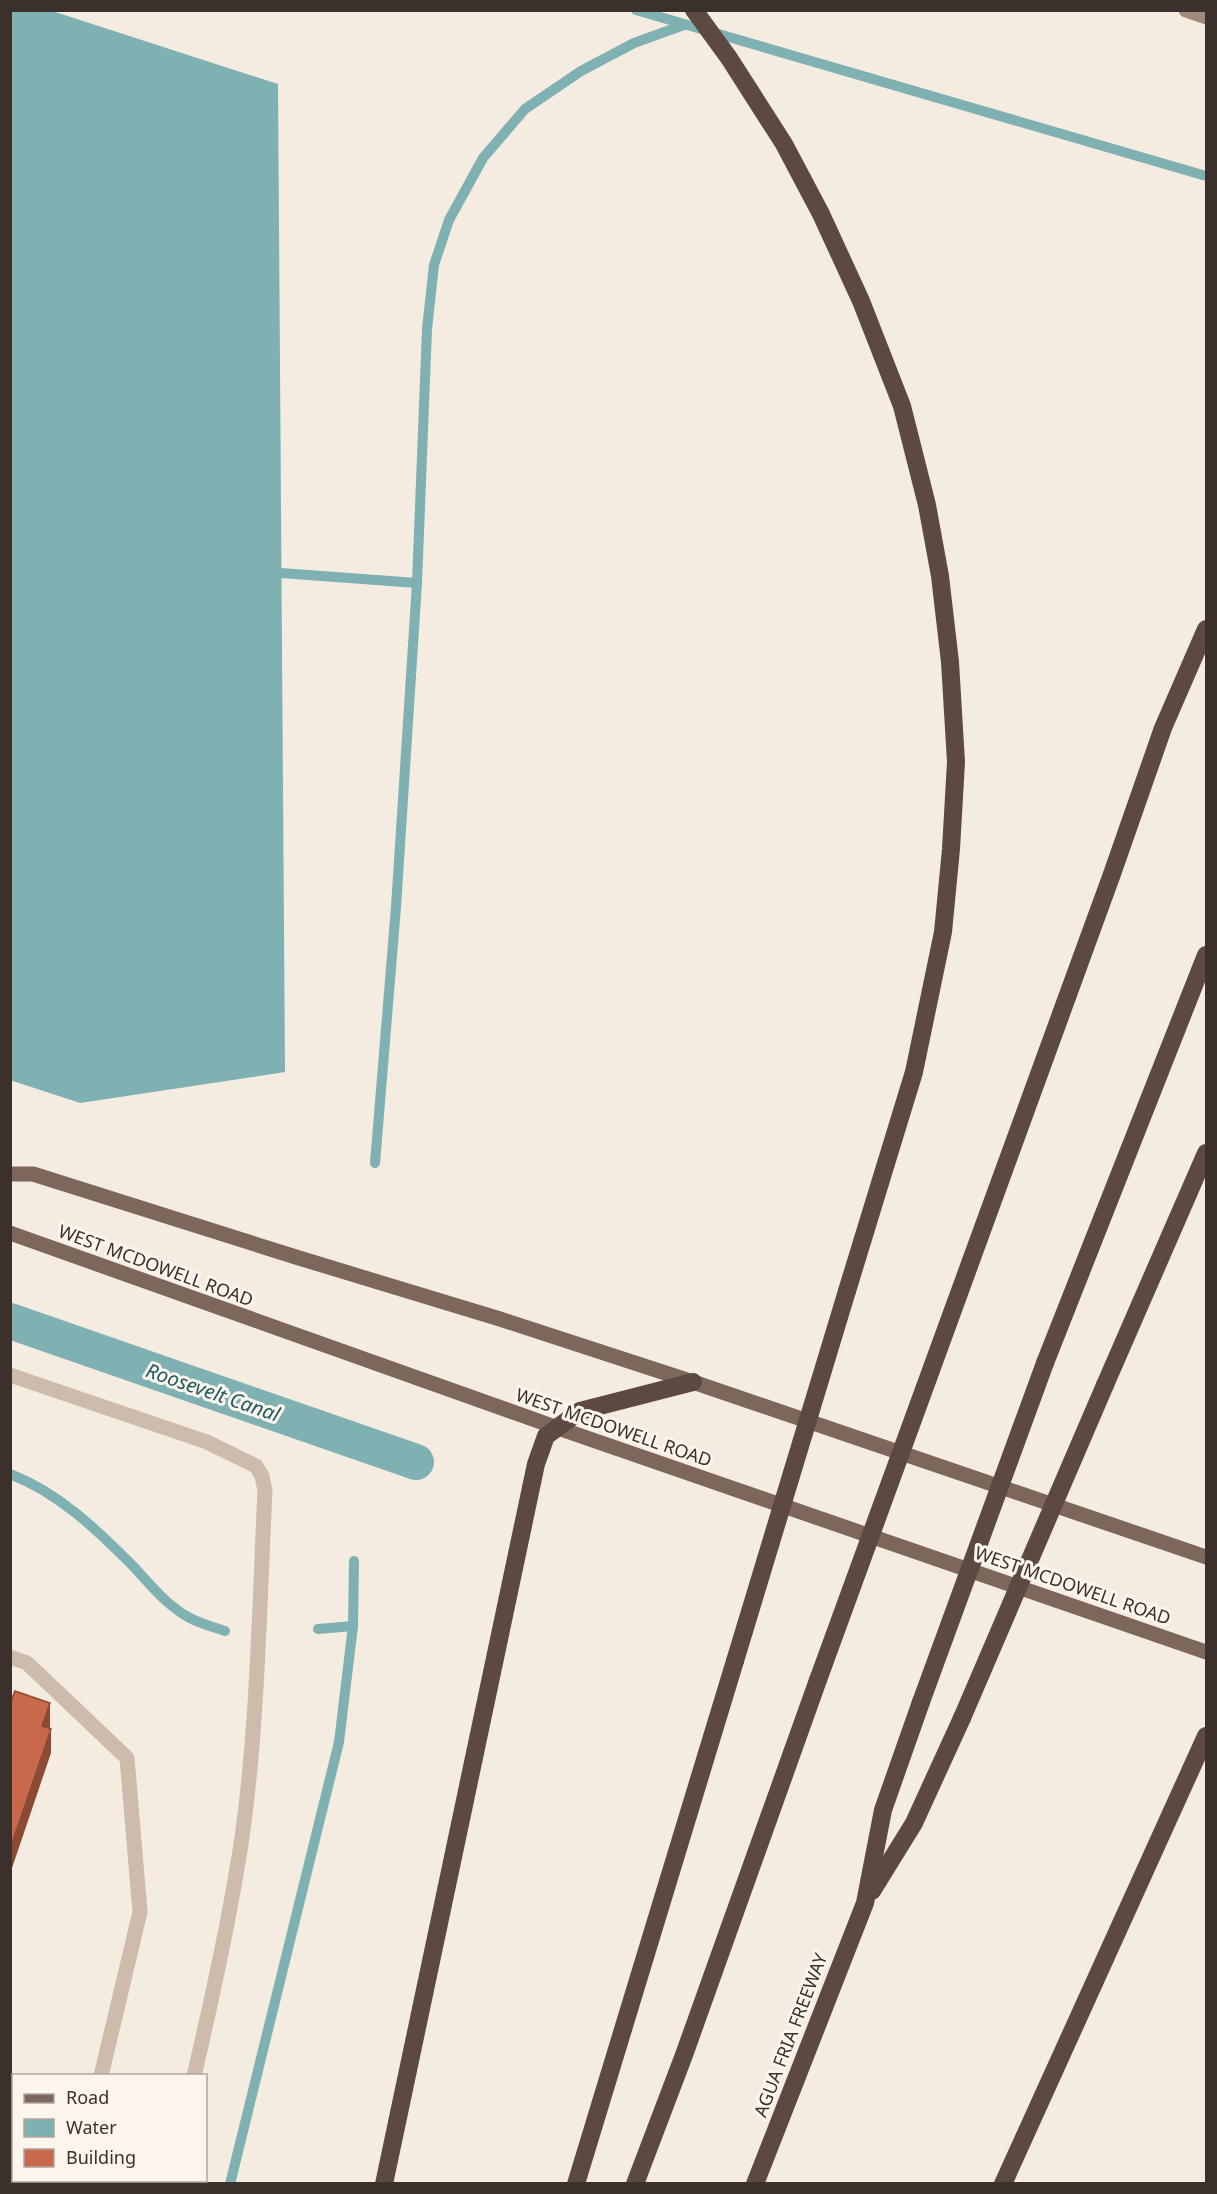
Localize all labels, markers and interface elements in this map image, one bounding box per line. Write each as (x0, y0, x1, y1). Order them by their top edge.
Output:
street label: WEST MCDOWELL ROAD (55, 1219, 257, 1311)
water label: Roosevelt Canal (143, 1356, 284, 1428)
street label: WEST MCDOWELL ROAD (513, 1382, 715, 1472)
street label: WEST MCDOWELL ROAD (972, 1540, 1174, 1630)
street label: AGUA FRIA FREEWAY (748, 1949, 833, 2120)
legend (12, 2074, 207, 2182)
text: Road (66, 2085, 109, 2109)
text: Water (66, 2115, 117, 2139)
text: Building (66, 2145, 136, 2169)

